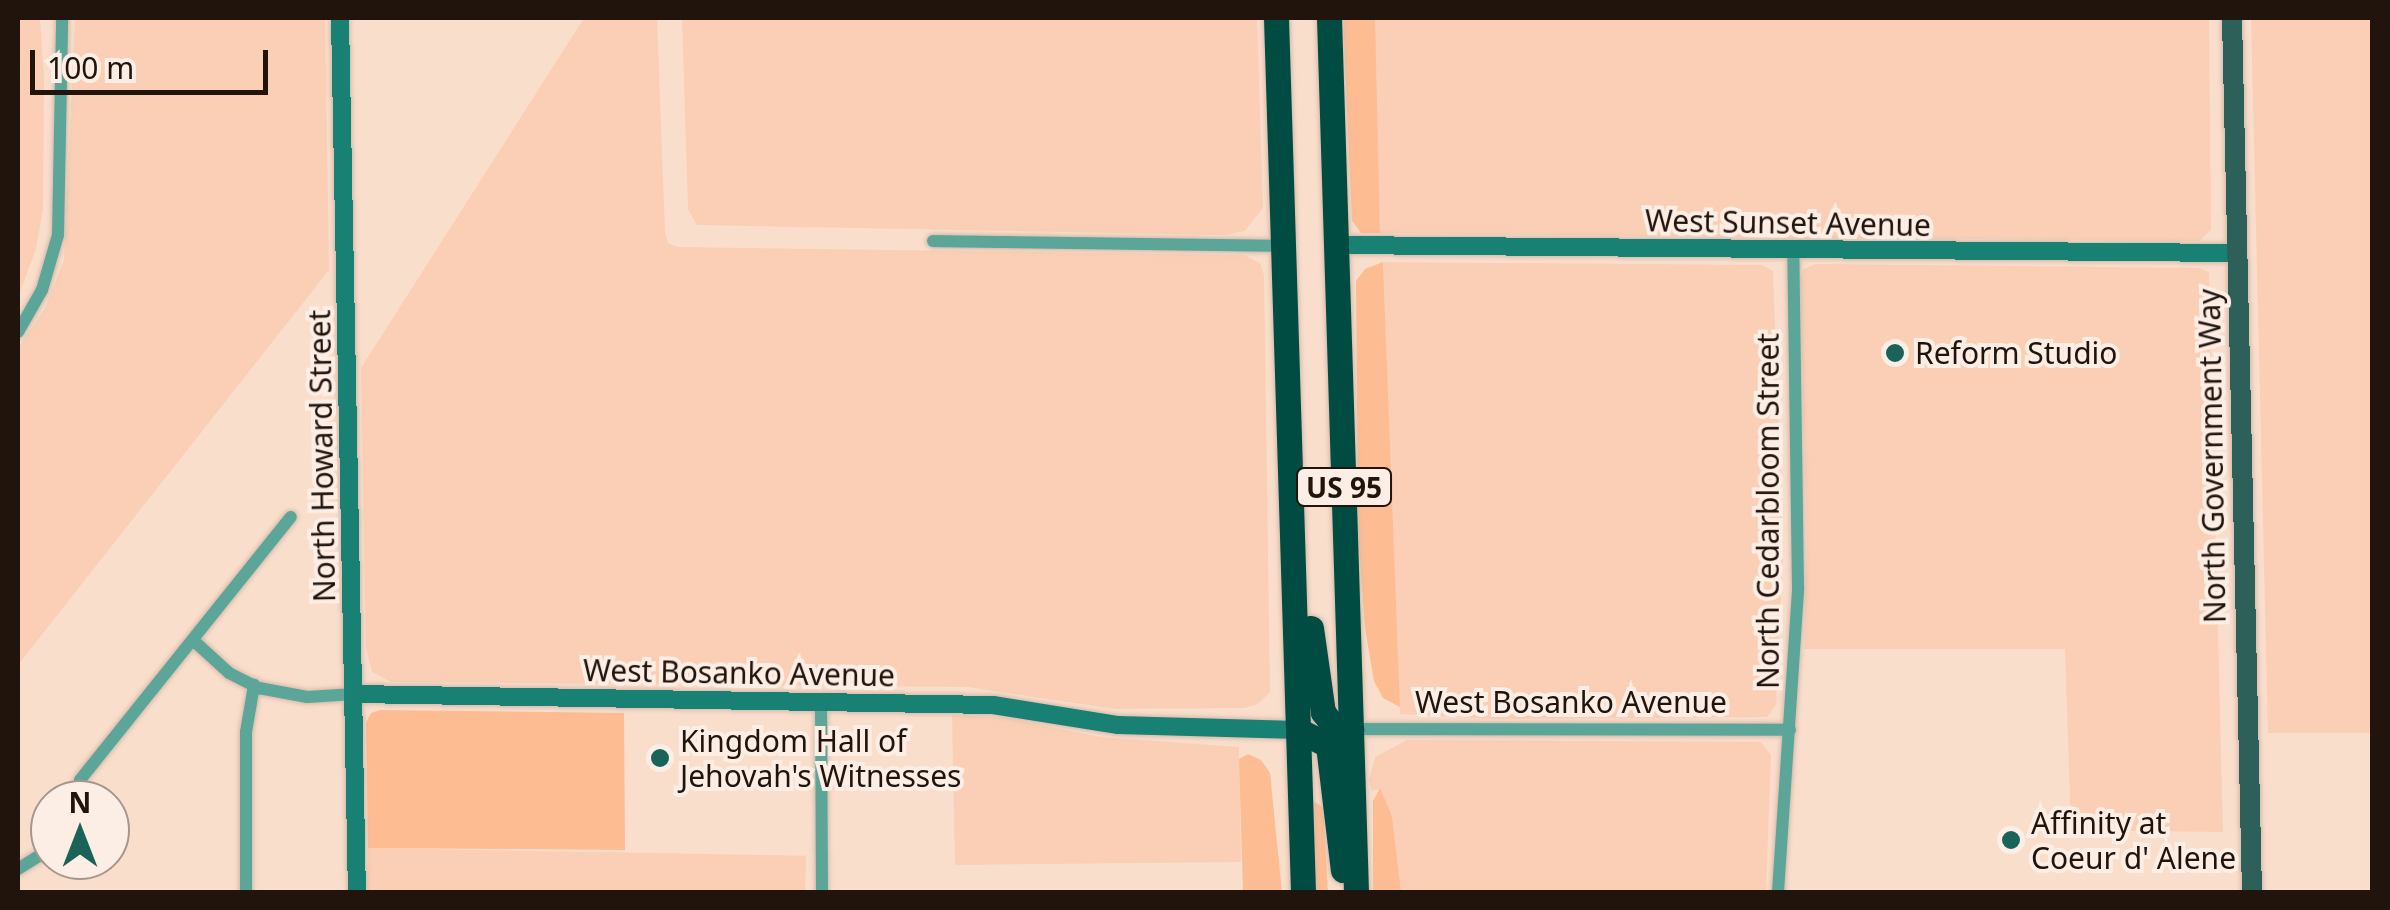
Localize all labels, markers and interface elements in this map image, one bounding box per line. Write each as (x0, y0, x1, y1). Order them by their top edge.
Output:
scale bar (35, 30, 272, 92)
text: 100 m (47, 47, 134, 88)
street label: West Sunset Avenue (1645, 203, 1931, 243)
street label: North Government Way (2191, 288, 2233, 624)
street label: North Howard Street (301, 309, 343, 603)
street label: North Cedarbloom Street (1750, 333, 1786, 689)
place label: Reform Studio (1915, 335, 2117, 371)
marker: Reform Studio (1884, 342, 1906, 364)
road number: US 95 (1294, 464, 1394, 510)
street label: West Bosanko Avenue (583, 652, 895, 694)
street label: West Bosanko Avenue (1415, 684, 1727, 720)
place label: Kingdom Hall of Jehovah's Witnesses (680, 723, 961, 794)
marker: Kingdom Hall of Jehovah's Witnesses (649, 747, 671, 769)
north arrow (30, 780, 130, 880)
text: N (69, 783, 91, 821)
place label: Affinity at Coeur d' Alene (2031, 805, 2236, 876)
marker: Affinity at Coeur d' Alene (2000, 829, 2022, 851)

